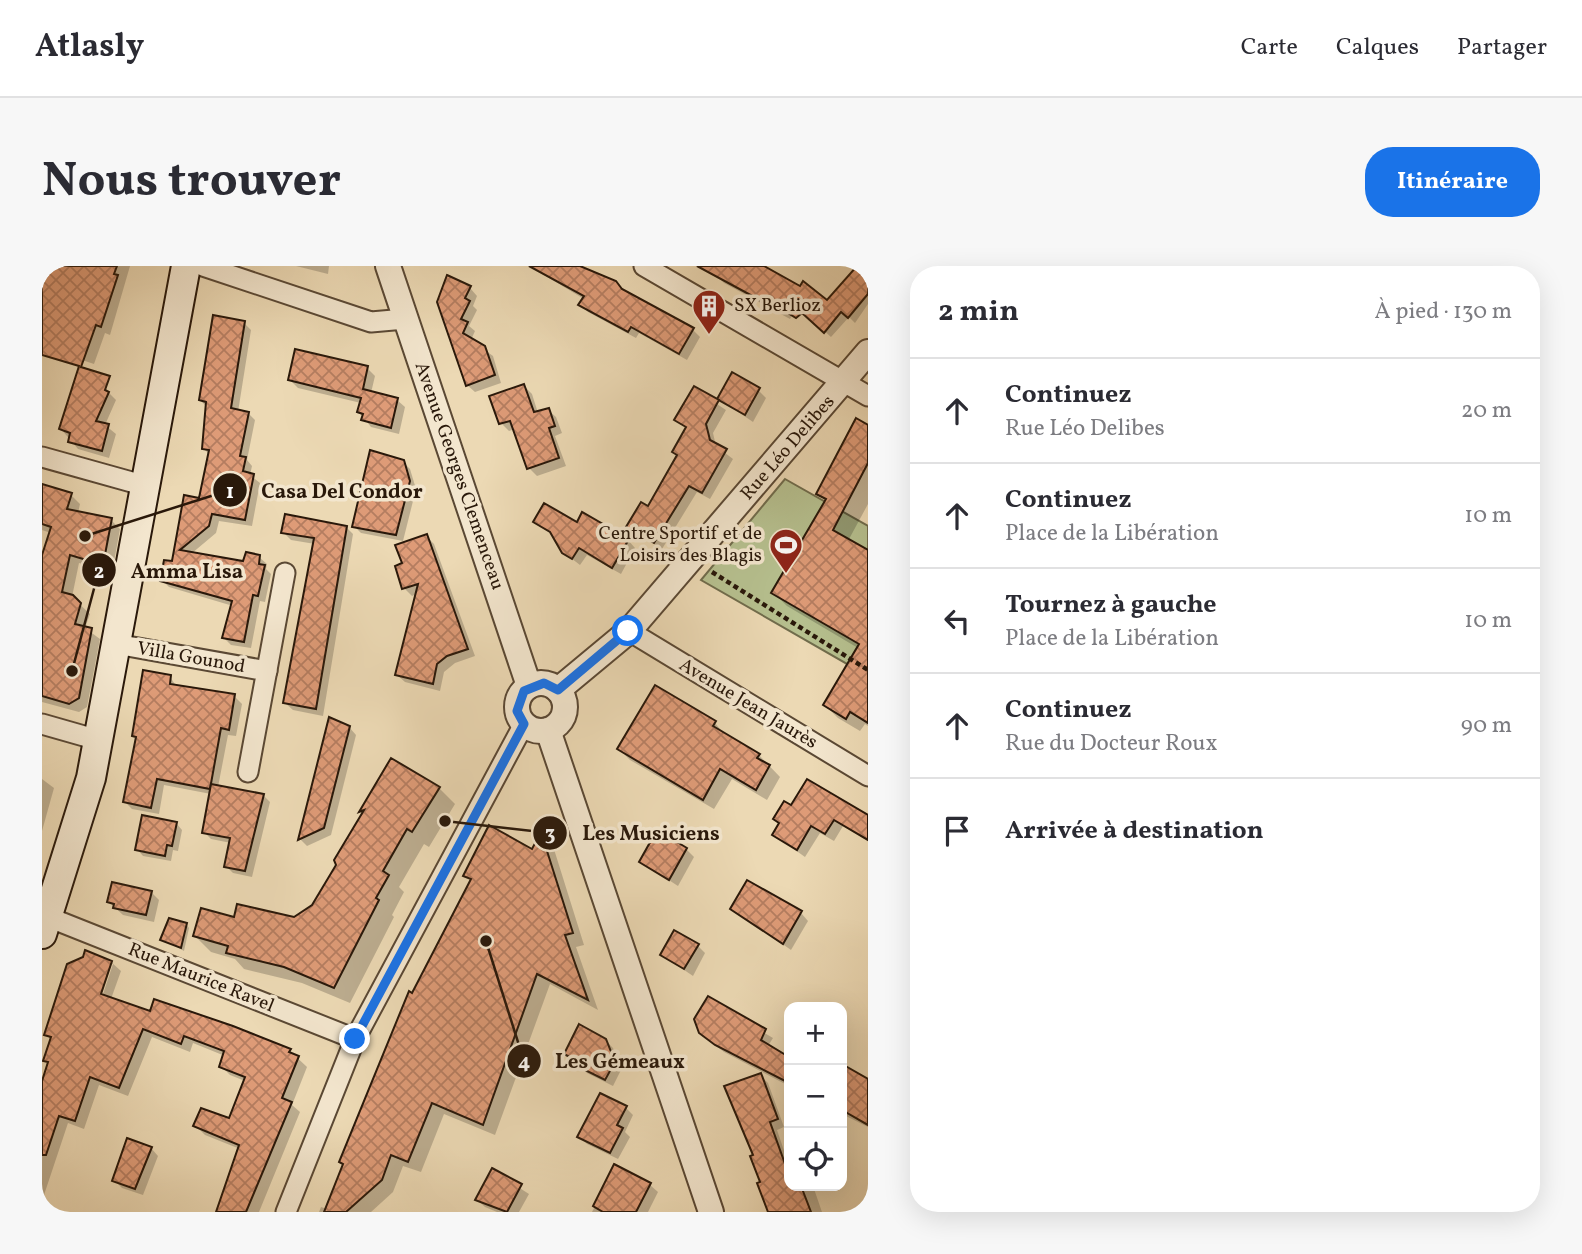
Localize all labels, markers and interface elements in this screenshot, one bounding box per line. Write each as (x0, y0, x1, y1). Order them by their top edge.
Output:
text: Atlasly (35, 25, 144, 71)
text: Carte (1241, 31, 1298, 65)
text: Calques (1336, 31, 1419, 65)
text: Partager (1457, 31, 1547, 65)
button: Itinéraire (1365, 147, 1540, 217)
text: Nous trouver (42, 148, 341, 217)
building icon: SX Berlioz (690, 287, 728, 336)
text: 2 min (938, 291, 1019, 333)
place label: SX Berlioz (734, 293, 821, 319)
text: À pied · 130 m (1374, 296, 1512, 328)
street label: Avenue Georges Clemenceau (408, 359, 510, 593)
text: Continuez (1005, 377, 1131, 413)
street label: Rue Léo Delibes (735, 390, 841, 506)
icon: ahead (938, 392, 976, 430)
text: 20 m (1461, 395, 1512, 427)
text: Rue Léo Delibes (1005, 413, 1165, 445)
callout: Casa Del Condor (212, 469, 437, 511)
text: 1 (226, 478, 234, 507)
text: Casa Del Condor (261, 478, 423, 507)
text: Continuez (1005, 482, 1131, 518)
icon: ahead (938, 497, 976, 535)
text: 10 m (1464, 500, 1512, 532)
text: Place de la Libération (1005, 518, 1219, 550)
place label: Centre Sportif et de Loisirs des Blagis (599, 521, 762, 569)
sports icon: Centre Sportif et de Loisirs des Blagis (767, 526, 805, 575)
callout: Amma Lisa (82, 549, 257, 591)
text: 2 (94, 558, 104, 587)
text: Amma Lisa (131, 558, 243, 587)
text: Tournez à gauche (1005, 587, 1217, 623)
icon: left (938, 602, 976, 640)
text: 10 m (1464, 605, 1512, 637)
route start (612, 615, 643, 646)
text: Place de la Libération (1005, 623, 1219, 655)
street label: Villa Gounod (135, 636, 247, 680)
street label: Avenue Jean Jaurès (674, 652, 822, 756)
text: Continuez (1005, 692, 1131, 728)
icon: ahead (938, 707, 976, 745)
text: 90 m (1461, 710, 1512, 742)
text: Rue du Docteur Roux (1005, 728, 1217, 760)
callout: Les Musiciens (533, 812, 734, 854)
icon: arrive (938, 812, 976, 850)
text: Arrivée à destination (1005, 813, 1264, 849)
text: 3 (545, 820, 555, 849)
text: Les Musiciens (582, 820, 720, 849)
street label: Rue Maurice Ravel (124, 937, 278, 1019)
map controls (784, 1002, 847, 1191)
button: + (784, 1002, 847, 1065)
route end (339, 1023, 370, 1054)
callout: Les Gémeaux (507, 1040, 699, 1082)
text: 4 (518, 1048, 531, 1077)
text: Les Gémeaux (555, 1048, 685, 1077)
button: − (784, 1065, 847, 1128)
button: locate (784, 1128, 847, 1191)

